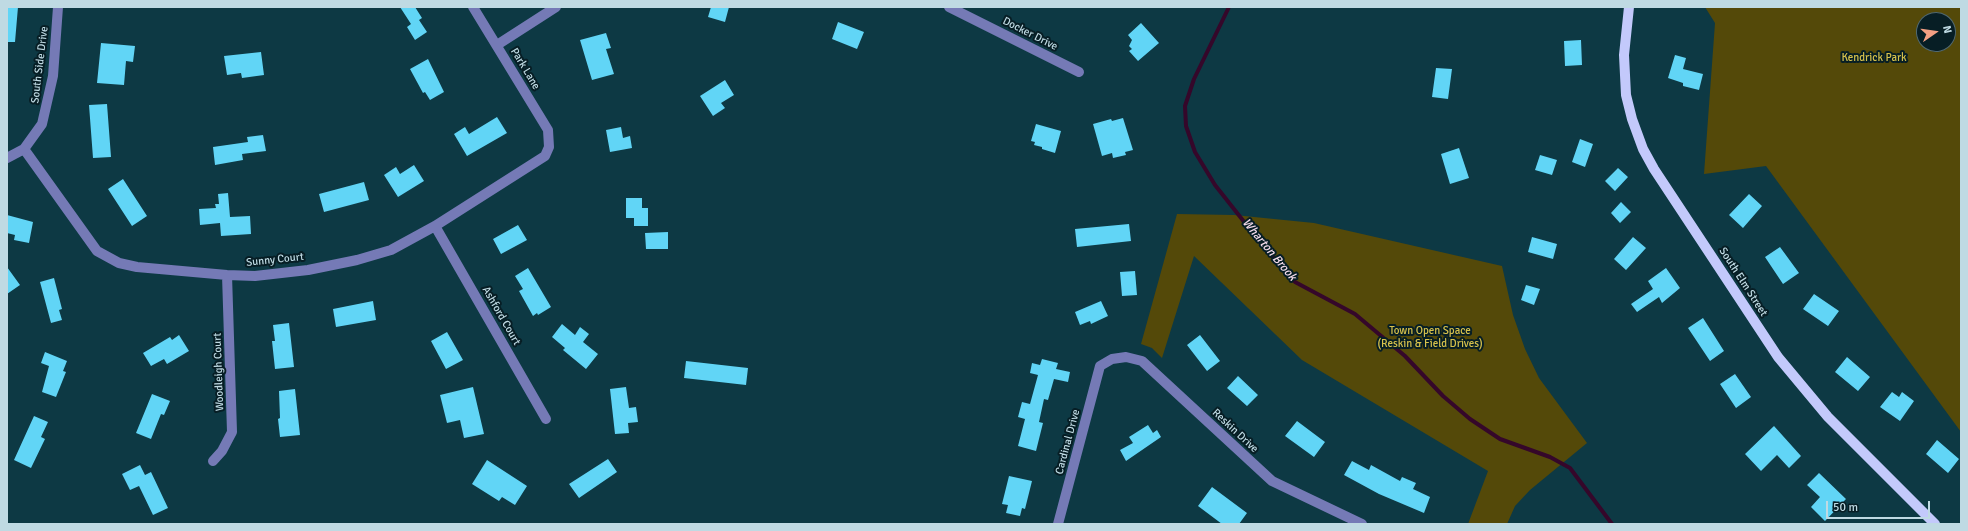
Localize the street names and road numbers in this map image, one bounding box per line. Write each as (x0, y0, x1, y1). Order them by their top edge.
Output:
street label: Docker Drive (1000, 15, 1060, 53)
street label: South Side Drive (29, 26, 51, 104)
street label: Park Lane (507, 46, 543, 92)
street label: South Elm Street (1716, 245, 1770, 319)
street label: Sunny Court (246, 250, 304, 270)
street label: Ashford Court (479, 284, 523, 348)
street label: Woodleigh Court (211, 333, 227, 411)
street label: Reskin Drive (1209, 406, 1261, 456)
street label: Cardinal Drive (1053, 408, 1083, 476)

